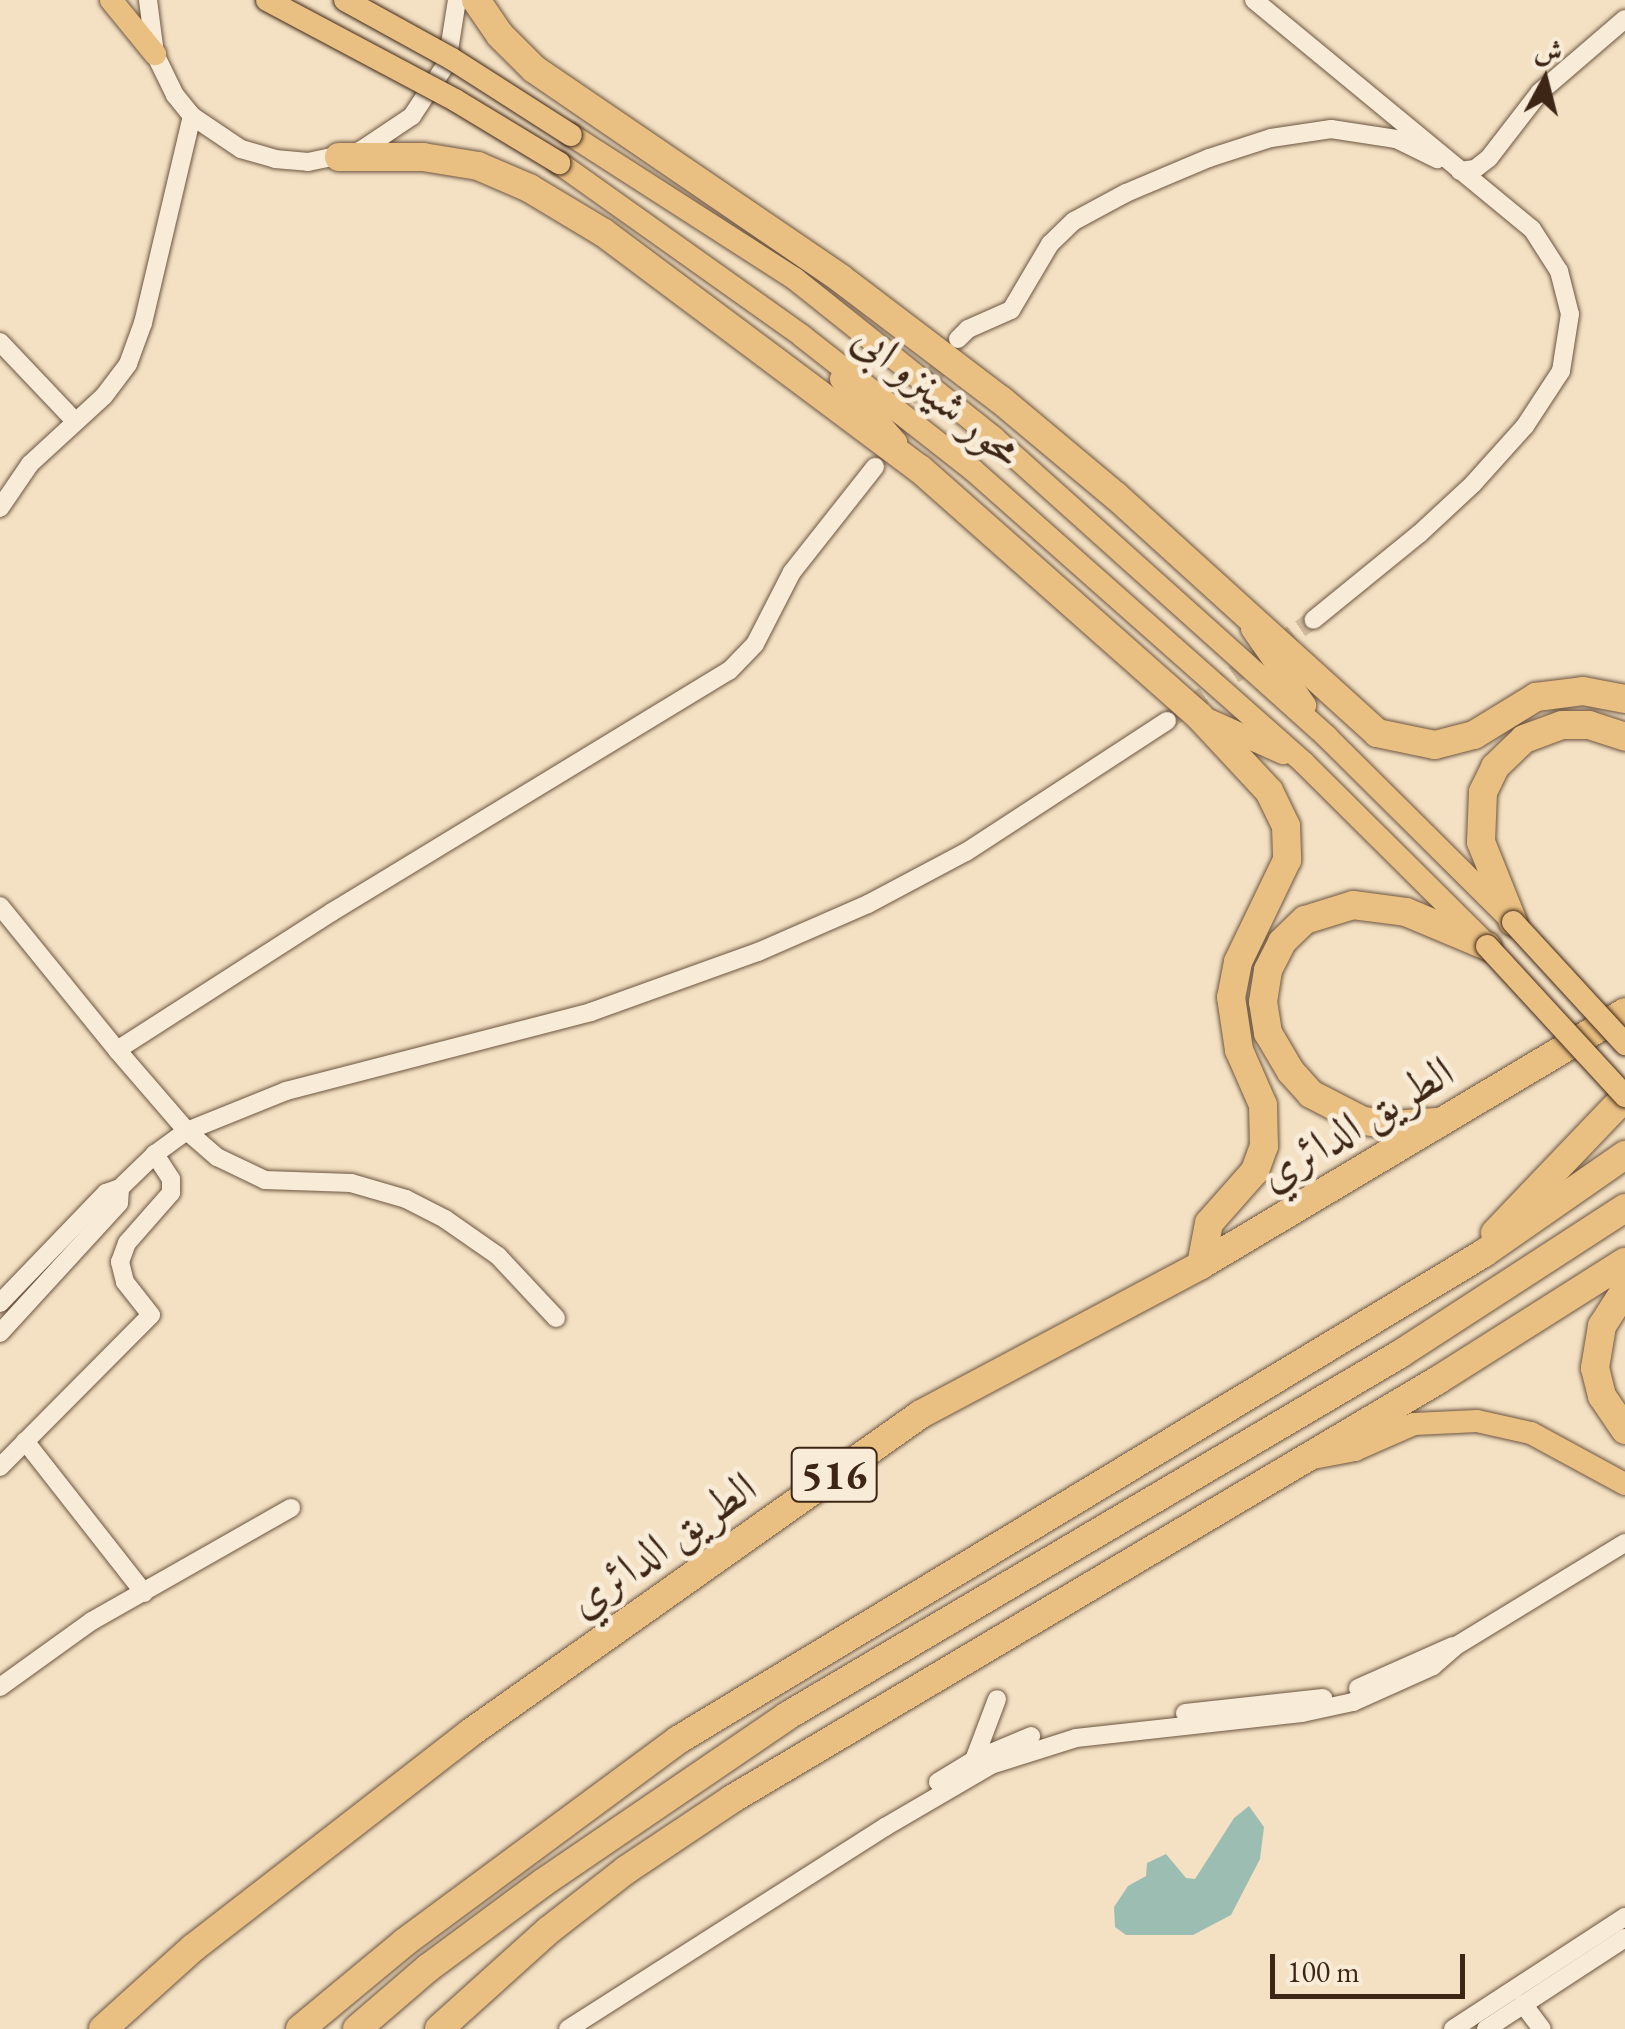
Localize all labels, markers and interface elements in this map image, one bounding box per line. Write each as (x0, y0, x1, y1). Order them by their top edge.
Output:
north arrow (1495, 30, 1595, 130)
text: ش (1533, 31, 1565, 70)
street label: محور شينزو ابى (843, 310, 1033, 478)
street label: الطريق الدائري (1249, 1044, 1463, 1202)
road number: 516 (789, 1438, 879, 1512)
street label: الطريق الدائري (558, 1460, 766, 1628)
scale bar (1275, 1934, 1470, 1996)
text: 100 m (1287, 1952, 1360, 1991)

